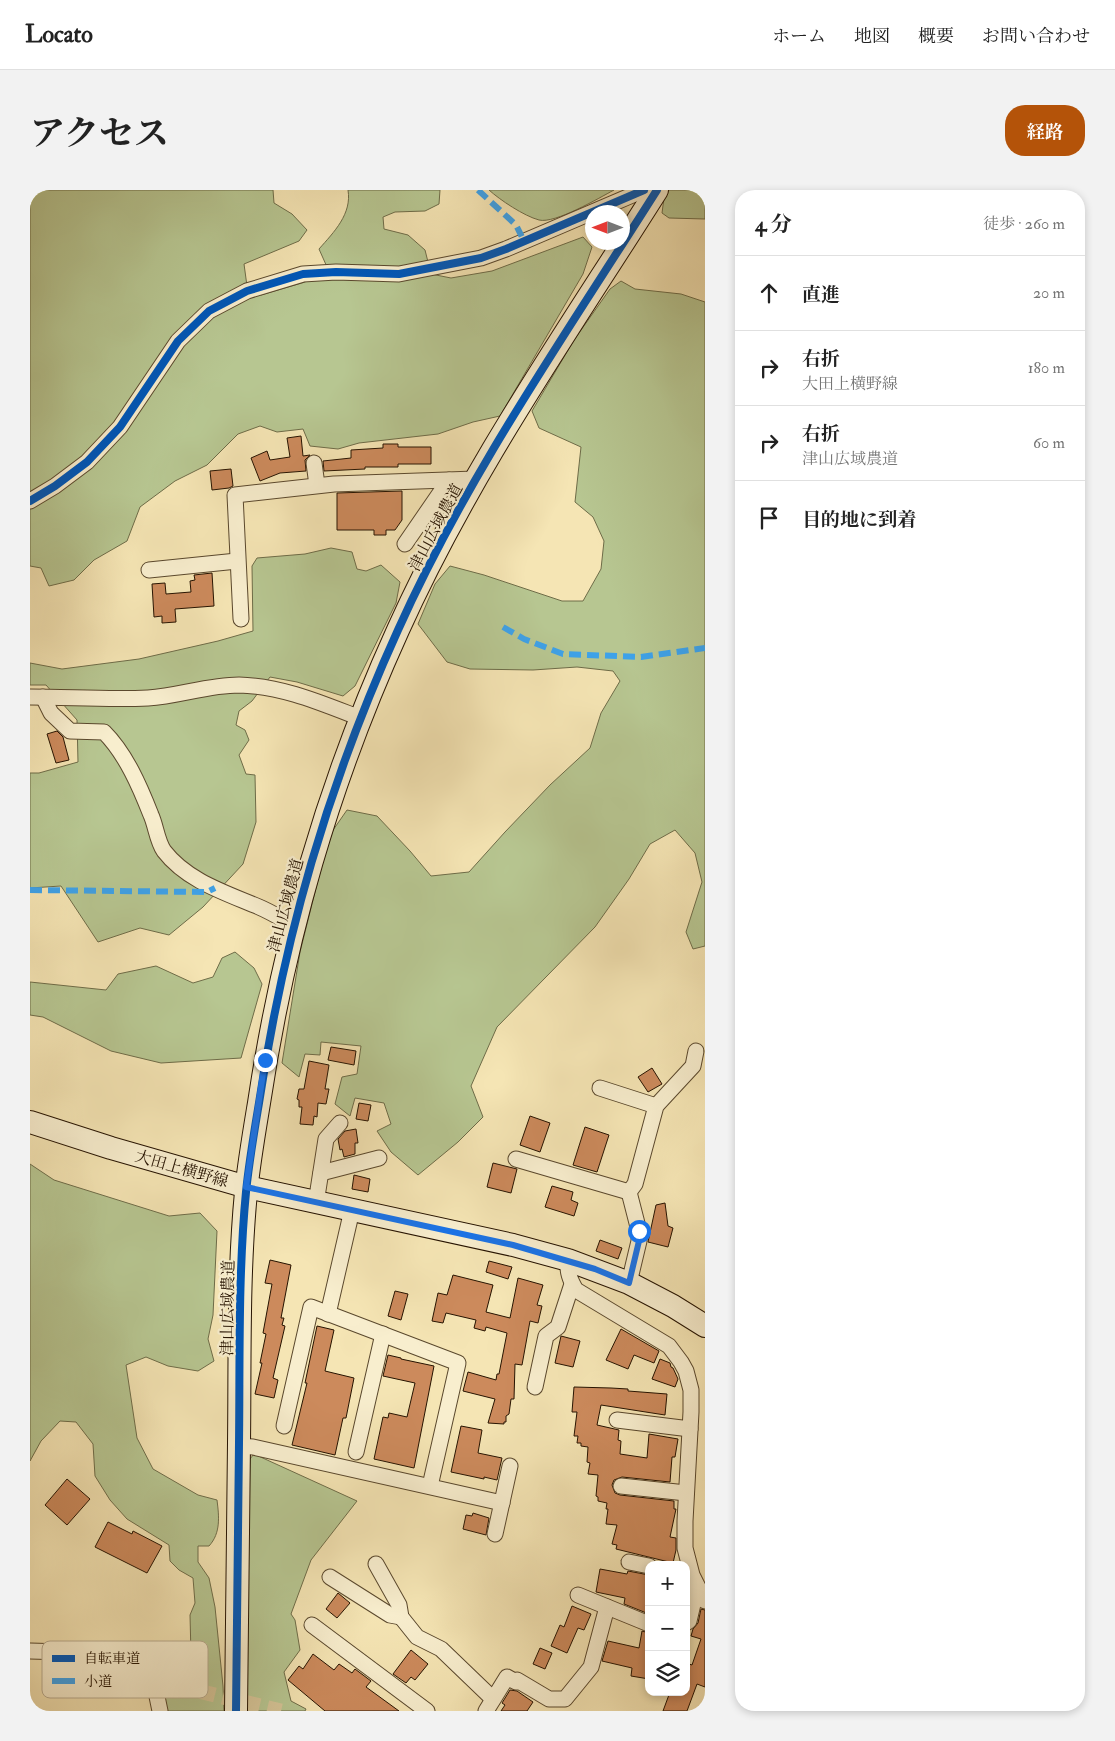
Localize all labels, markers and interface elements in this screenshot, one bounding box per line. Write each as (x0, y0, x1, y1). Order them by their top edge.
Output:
text: Locato (25, 19, 93, 50)
text: ホーム (772, 25, 826, 48)
text: 地図 (854, 25, 890, 48)
text: 概要 (918, 25, 954, 48)
text: お問い合わせ (982, 25, 1090, 48)
button: 経路 (1005, 105, 1085, 156)
text: アクセス (30, 112, 169, 156)
north arrow (585, 205, 630, 250)
text: 4 分 (755, 211, 792, 238)
text: 徒歩 · 260 m (983, 214, 1065, 234)
icon: ahead (755, 279, 783, 307)
text: 直進 (802, 283, 840, 307)
text: 20 m (1033, 283, 1065, 303)
text: 右折 (802, 347, 840, 371)
icon: right (755, 354, 783, 382)
text: 180 m (1028, 358, 1065, 378)
text: 大田上横野線 (802, 374, 898, 394)
text: 右折 (802, 422, 840, 446)
icon: right (755, 429, 783, 457)
text: 60 m (1033, 433, 1065, 453)
text: 津山広域農道 (802, 449, 898, 469)
street label: 津山広域農道 (405, 480, 467, 575)
icon: arrive (755, 504, 783, 532)
text: 目的地に到着 (802, 508, 916, 532)
street label: 津山広域農道 (264, 856, 308, 954)
route end (254, 1049, 277, 1072)
street label: 大田上横野線 (133, 1146, 231, 1192)
route start (628, 1220, 651, 1243)
street label: 津山広域農道 (217, 1260, 239, 1356)
map controls (645, 1561, 690, 1696)
button: + (645, 1561, 690, 1606)
button: − (645, 1606, 690, 1651)
legend (42, 1641, 208, 1698)
text: 自転車道 (84, 1650, 140, 1667)
button: layers (645, 1651, 690, 1696)
text: 小道 (84, 1673, 112, 1690)

